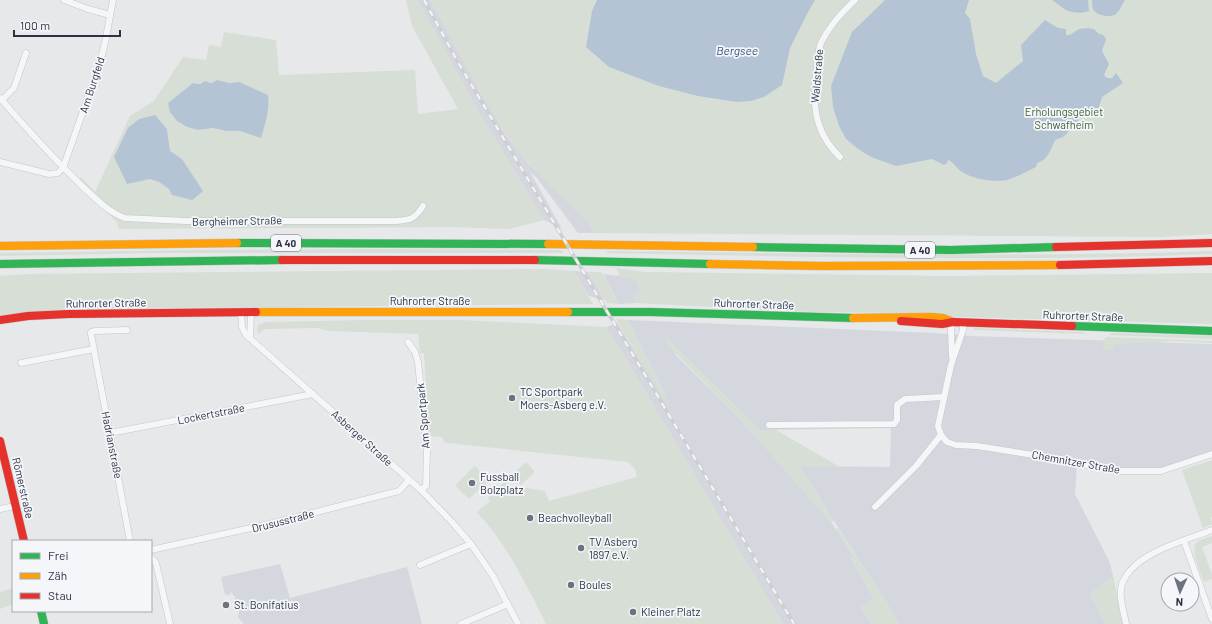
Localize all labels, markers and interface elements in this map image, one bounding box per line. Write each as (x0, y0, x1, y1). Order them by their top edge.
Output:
scale bar (14, 12, 120, 38)
text: 100 m (20, 18, 50, 32)
water label: Bergsee (716, 43, 758, 57)
street label: Waldstraße (808, 48, 825, 104)
street label: Am Burgfeld (76, 55, 107, 115)
park label: Erholungsgebiet Schwafheim (1025, 105, 1103, 131)
street label: Bergheimer Straße (192, 213, 282, 228)
road number: A 40 (271, 235, 301, 251)
road number: A 40 (905, 242, 935, 258)
street label: Ruhrorter Straße (390, 294, 470, 307)
street label: Ruhrorter Straße (66, 295, 147, 310)
street label: Ruhrorter Straße (714, 296, 795, 311)
street label: Ruhrorter Straße (1043, 308, 1124, 323)
street label: Am Sportpark (413, 382, 432, 449)
place label: TC Sportpark Moers-Asberg e.V. (520, 385, 606, 411)
marker: TC Sportpark Moers-Asberg e.V. (507, 393, 517, 403)
street label: Lockertstraße (176, 401, 246, 426)
street label: Asberger Straße (329, 407, 396, 469)
street label: Hadrianstraße (100, 410, 125, 480)
street label: Chemnitzer Straße (1031, 447, 1121, 476)
street label: Römerstraße (10, 456, 37, 520)
place label: Fussball Bolzplatz (480, 470, 523, 496)
marker: Fussball Bolzplatz (467, 478, 477, 488)
street label: Drususstraße (250, 506, 316, 535)
place label: Beachvolleyball (538, 511, 611, 524)
marker: Beachvolleyball (525, 513, 535, 523)
place label: TV Asberg 1897 e.V. (589, 535, 638, 561)
legend (12, 540, 152, 612)
marker: TV Asberg 1897 e.V. (576, 543, 586, 553)
text: Frei (48, 548, 68, 562)
text: Zäh (48, 568, 67, 582)
north arrow (1160, 572, 1200, 612)
place label: Boules (579, 578, 611, 591)
marker: Boules (566, 580, 576, 590)
text: Stau (48, 588, 72, 602)
text: N (1175, 596, 1183, 609)
place label: St. Bonifatius (234, 598, 299, 611)
marker: St. Bonifatius (221, 600, 231, 610)
place label: Kleiner Platz (641, 605, 700, 618)
marker: Kleiner Platz (628, 607, 638, 617)

